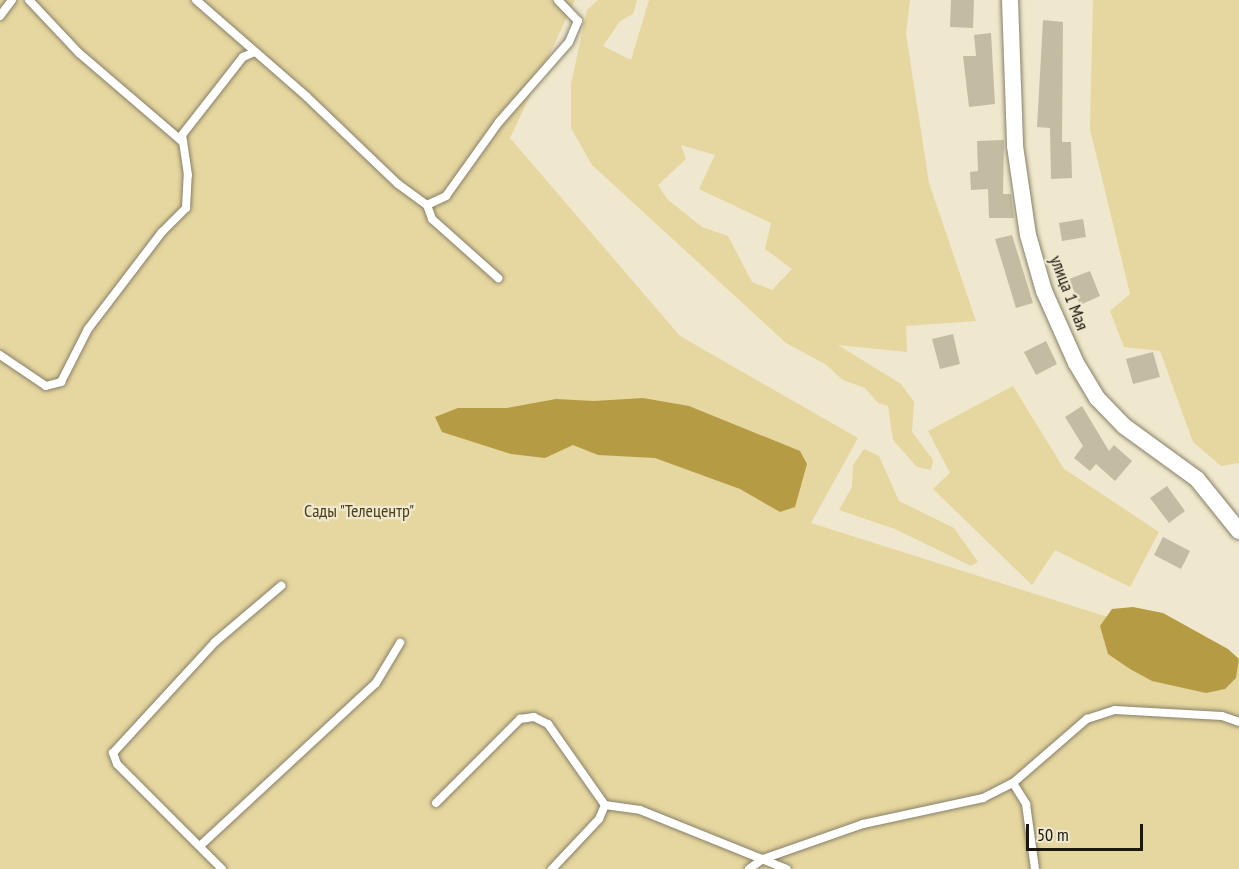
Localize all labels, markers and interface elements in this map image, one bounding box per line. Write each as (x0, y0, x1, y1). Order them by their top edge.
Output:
street label: улица 1 Мая (1045, 253, 1093, 333)
park label: Сады "Телецентр" (303, 500, 415, 522)
scale bar (1029, 812, 1146, 850)
text: 50 m (1037, 823, 1069, 846)

